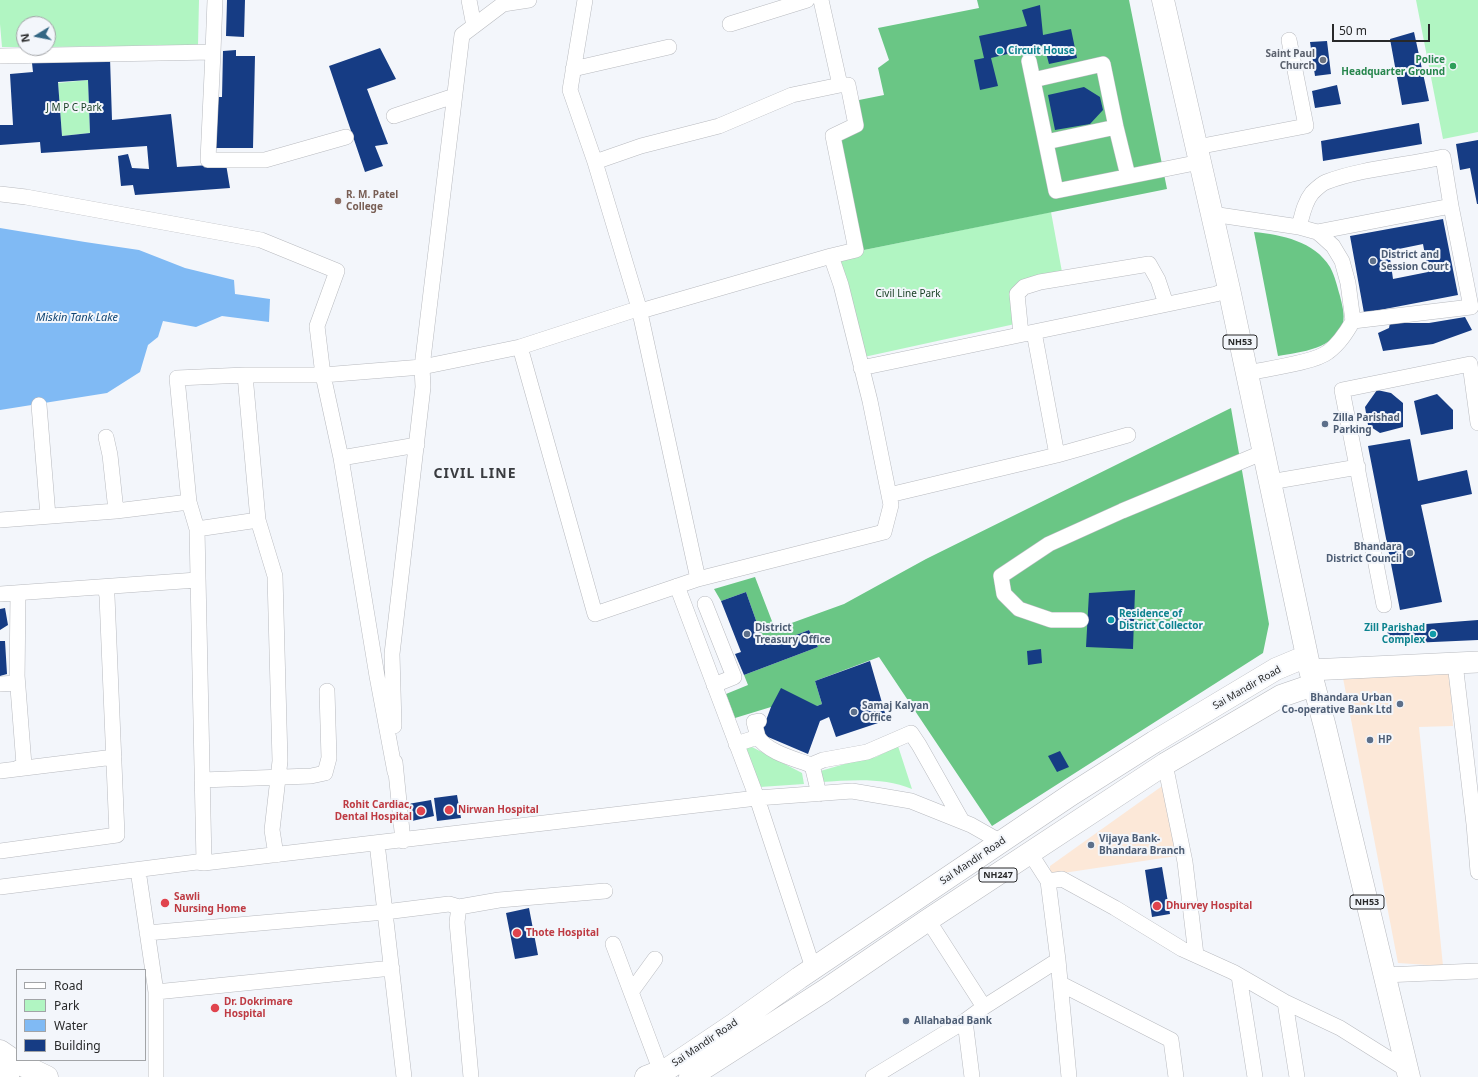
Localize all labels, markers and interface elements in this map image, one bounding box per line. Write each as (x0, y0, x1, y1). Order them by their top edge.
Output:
north arrow (16, 16, 56, 56)
scale bar (1334, 16, 1432, 42)
text: 50 m (1339, 22, 1367, 39)
text: N (17, 32, 33, 44)
place label: Circuit House (1008, 45, 1075, 57)
marker: Circuit House (995, 46, 1005, 56)
place label: Saint Paul Church (1265, 48, 1315, 72)
place label: Police Headquarter Ground (1341, 54, 1445, 78)
marker: Saint Paul Church (1318, 55, 1328, 65)
marker: Police Headquarter Ground (1448, 61, 1458, 71)
park label: J M P C Park (46, 102, 102, 114)
place label: R. M. Patel College (346, 189, 398, 212)
marker: R. M. Patel College (333, 196, 343, 206)
place label: District and Session Court (1381, 249, 1449, 272)
marker: District and Session Court (1368, 256, 1378, 266)
park label: Civil Line Park (875, 288, 941, 300)
water label: Miskin Tank Lake (36, 311, 118, 325)
road number: NH53 (1223, 335, 1257, 349)
place label: Zilla Parishad Parking (1333, 412, 1400, 436)
marker: Zilla Parishad Parking (1320, 419, 1330, 429)
district label: CIVIL LINE (434, 466, 516, 482)
place label: Bhandara District Council (1326, 541, 1402, 564)
marker: Bhandara District Council (1405, 548, 1415, 558)
place label: Residence of District Collector (1119, 608, 1203, 632)
marker: Residence of District Collector (1106, 615, 1116, 625)
place label: District Treasury Office (755, 622, 831, 646)
place label: Zill Parishad Complex (1364, 622, 1425, 646)
marker: District Treasury Office (742, 629, 752, 639)
marker: Zill Parishad Complex (1428, 629, 1438, 639)
street label: Sai Mandir Road (1211, 664, 1283, 712)
place label: Bhandara Urban Co-operative Bank Ltd (1282, 692, 1392, 716)
marker: Bhandara Urban Co-operative Bank Ltd (1395, 699, 1405, 709)
place label: Samaj Kalyan Office (862, 700, 929, 724)
marker: Samaj Kalyan Office (849, 707, 859, 717)
place label: HP (1378, 734, 1392, 746)
marker: HP (1365, 735, 1375, 745)
place label: Rohit Cardiac, Dental Hospital (335, 799, 412, 822)
marker: Nirwan Hospital (443, 804, 455, 816)
place label: Nirwan Hospital (458, 804, 539, 816)
marker: Rohit Cardiac, Dental Hospital (415, 805, 427, 817)
place label: Vijaya Bank- Bhandara Branch (1099, 833, 1185, 856)
street label: Sai Mandir Road (938, 835, 1008, 887)
marker: Vijaya Bank- Bhandara Branch (1086, 840, 1096, 850)
road number: NH247 (979, 868, 1017, 882)
place label: Sawli Nursing Home (174, 891, 246, 914)
road number: NH53 (1350, 895, 1384, 909)
marker: Sawli Nursing Home (159, 897, 171, 909)
marker: Dhurvey Hospital (1151, 900, 1163, 912)
place label: Dhurvey Hospital (1166, 900, 1252, 912)
marker: Thote Hospital (511, 927, 523, 939)
place label: Thote Hospital (526, 927, 599, 939)
legend (16, 969, 146, 1061)
text: Road (54, 977, 83, 994)
place label: Dr. Dokrimare Hospital (224, 996, 293, 1020)
text: Park (54, 997, 79, 1014)
marker: Dr. Dokrimare Hospital (209, 1002, 221, 1014)
place label: Allahabad Bank (914, 1015, 992, 1027)
marker: Allahabad Bank (901, 1016, 911, 1026)
text: Water (54, 1017, 88, 1034)
street label: Sai Mandir Road (670, 1017, 740, 1069)
text: Building (54, 1037, 101, 1054)

